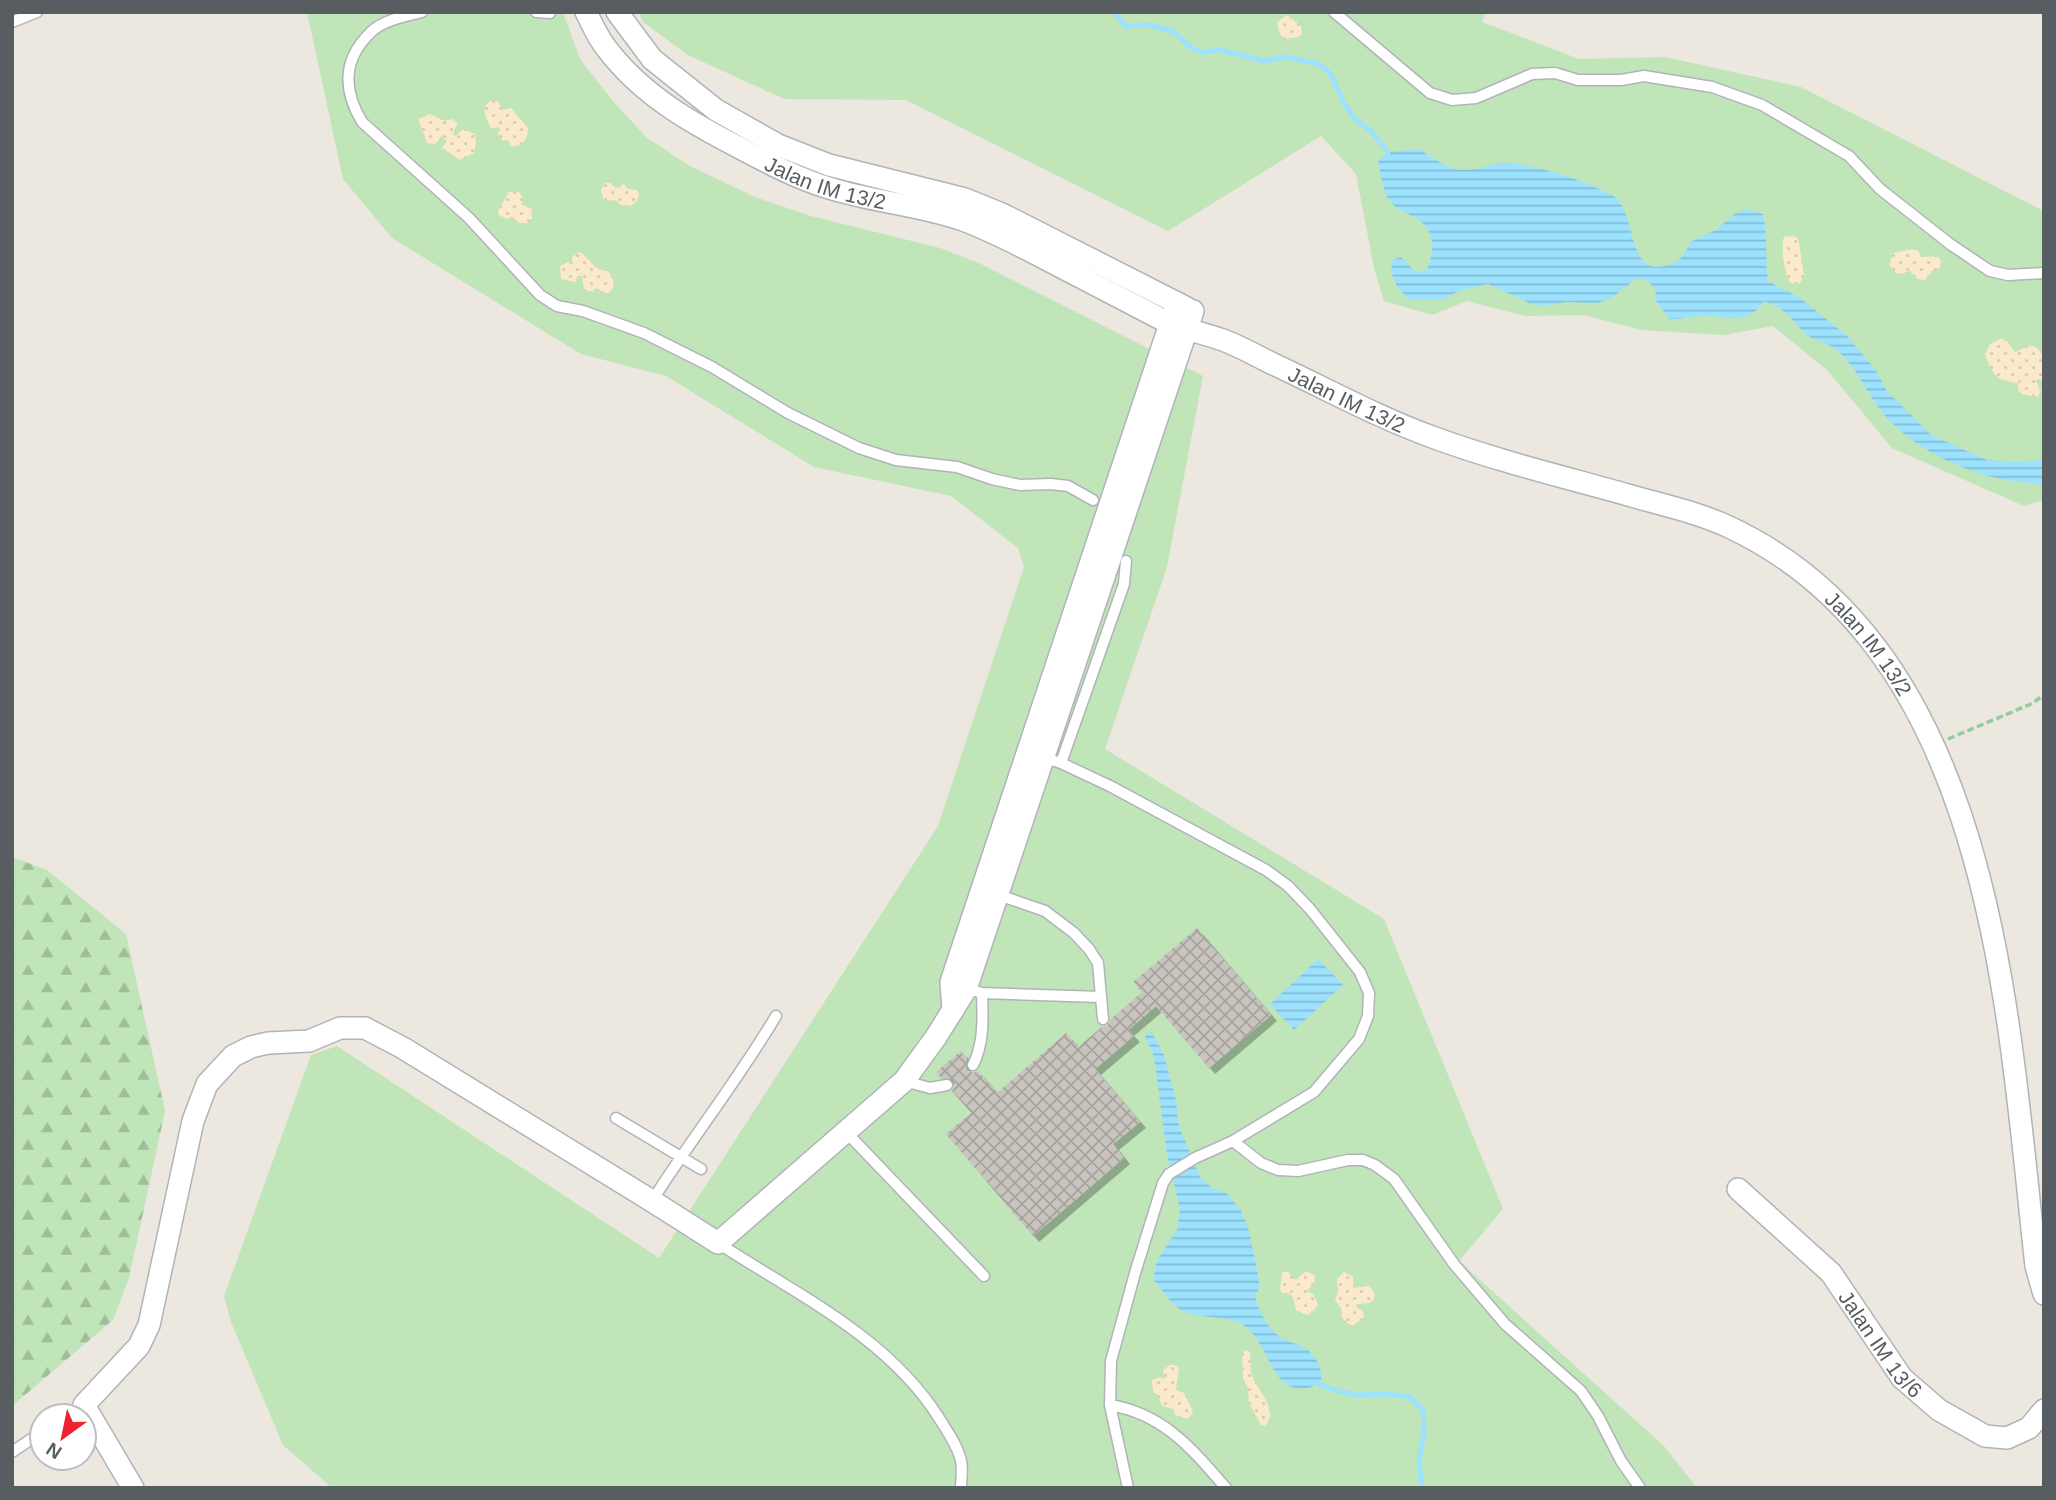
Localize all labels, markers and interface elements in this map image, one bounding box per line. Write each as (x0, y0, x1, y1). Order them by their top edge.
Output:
street label: Jalan IM 13/2 (761, 152, 888, 213)
street label: Jalan IM 13/2 (1285, 362, 1409, 437)
street label: Jalan IM 13/2 (1821, 587, 1917, 700)
street label: Jalan IM 13/6 (1835, 1286, 1927, 1402)
north arrow (28, 1402, 98, 1472)
text: N (43, 1438, 65, 1463)

